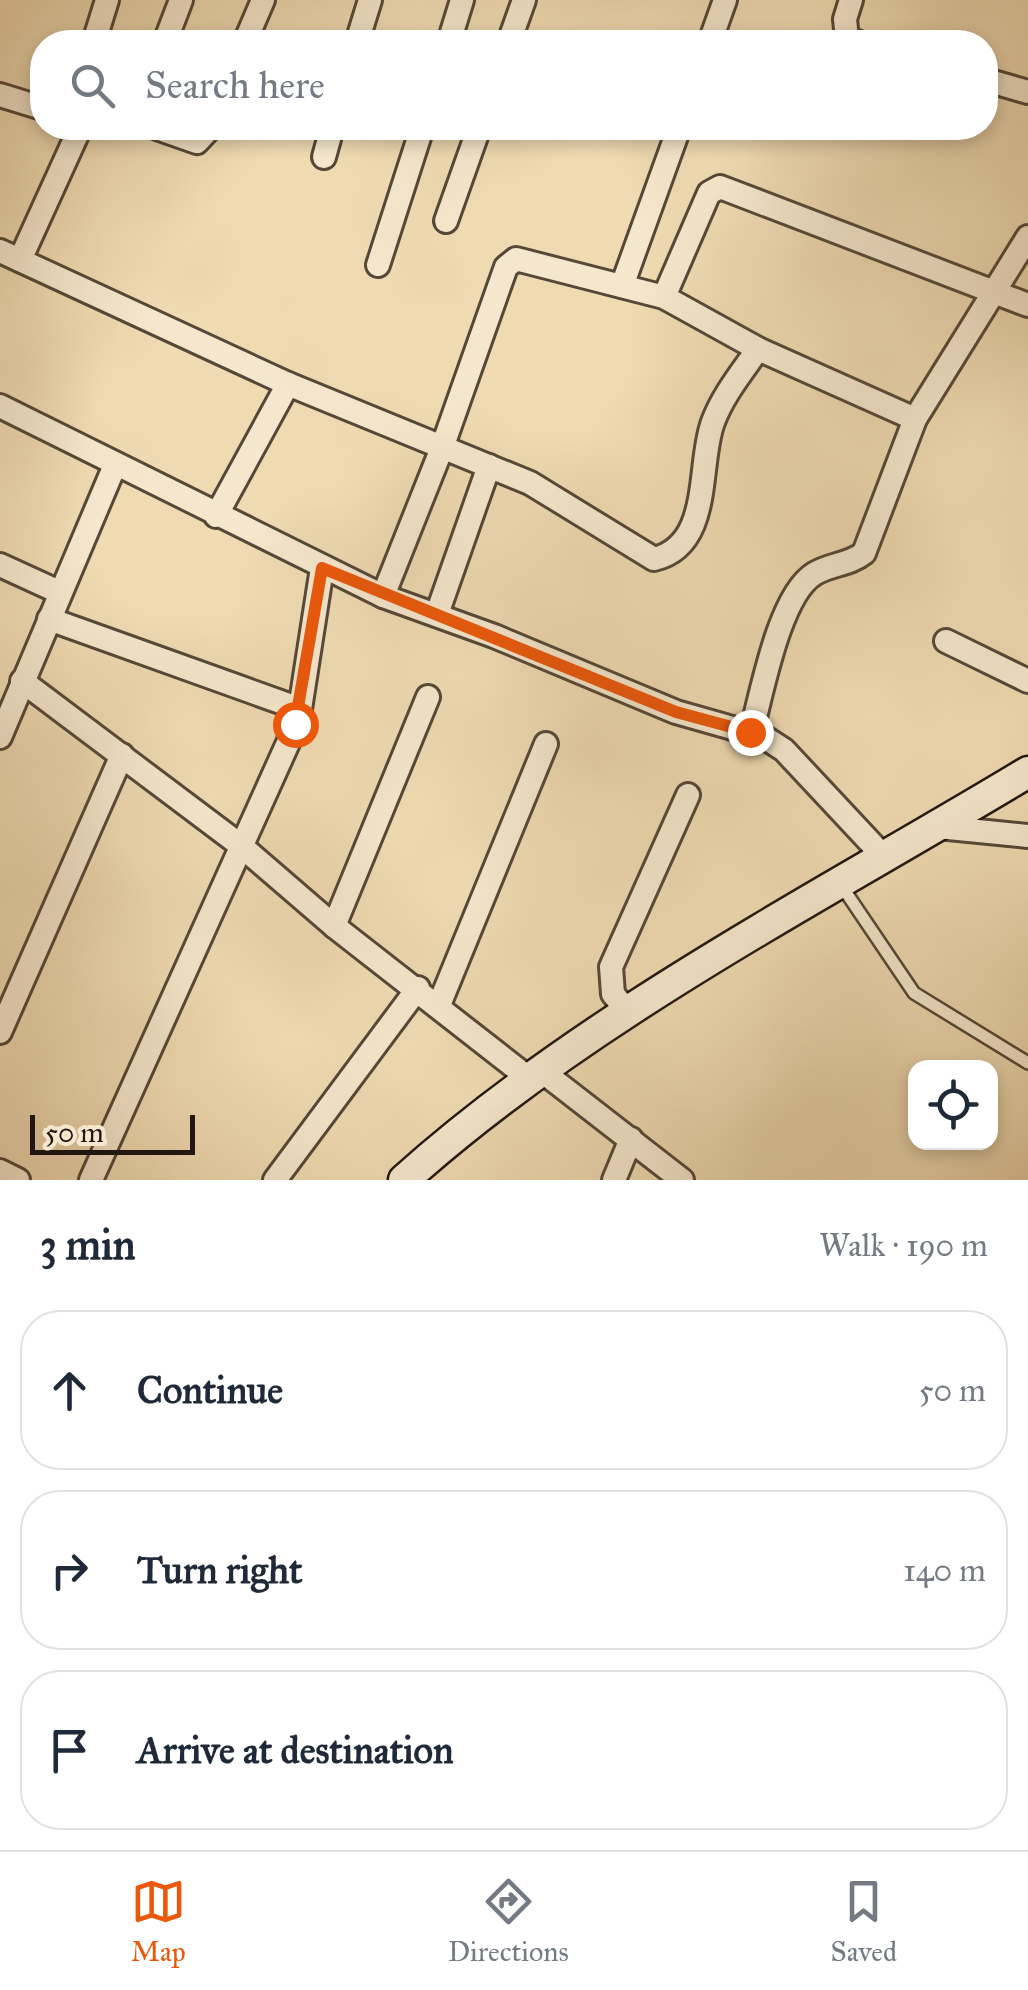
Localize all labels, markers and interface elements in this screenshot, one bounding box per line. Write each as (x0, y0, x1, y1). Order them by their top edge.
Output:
search box (30, 30, 998, 140)
icon: search (65, 58, 120, 113)
text: Search here (145, 62, 325, 108)
route start (273, 702, 319, 748)
route end (728, 710, 774, 756)
map controls (908, 1060, 998, 1150)
button: locate (908, 1060, 998, 1150)
scale bar (30, 1110, 195, 1154)
text: 50 m (45, 1115, 104, 1150)
text: 3 min (40, 1219, 135, 1271)
text: Walk · 190 m (819, 1226, 988, 1265)
icon: ahead (42, 1363, 97, 1418)
text: Continue (137, 1367, 283, 1413)
text: 50 m (919, 1371, 986, 1410)
icon: right (42, 1543, 97, 1598)
text: Turn right (137, 1547, 303, 1593)
text: 140 m (903, 1551, 986, 1590)
icon: arrive (42, 1723, 97, 1778)
text: Arrive at destination (137, 1727, 454, 1773)
tab: Map (131, 1874, 186, 1969)
tab: Directions (448, 1874, 569, 1969)
tab: Saved (831, 1874, 897, 1969)

